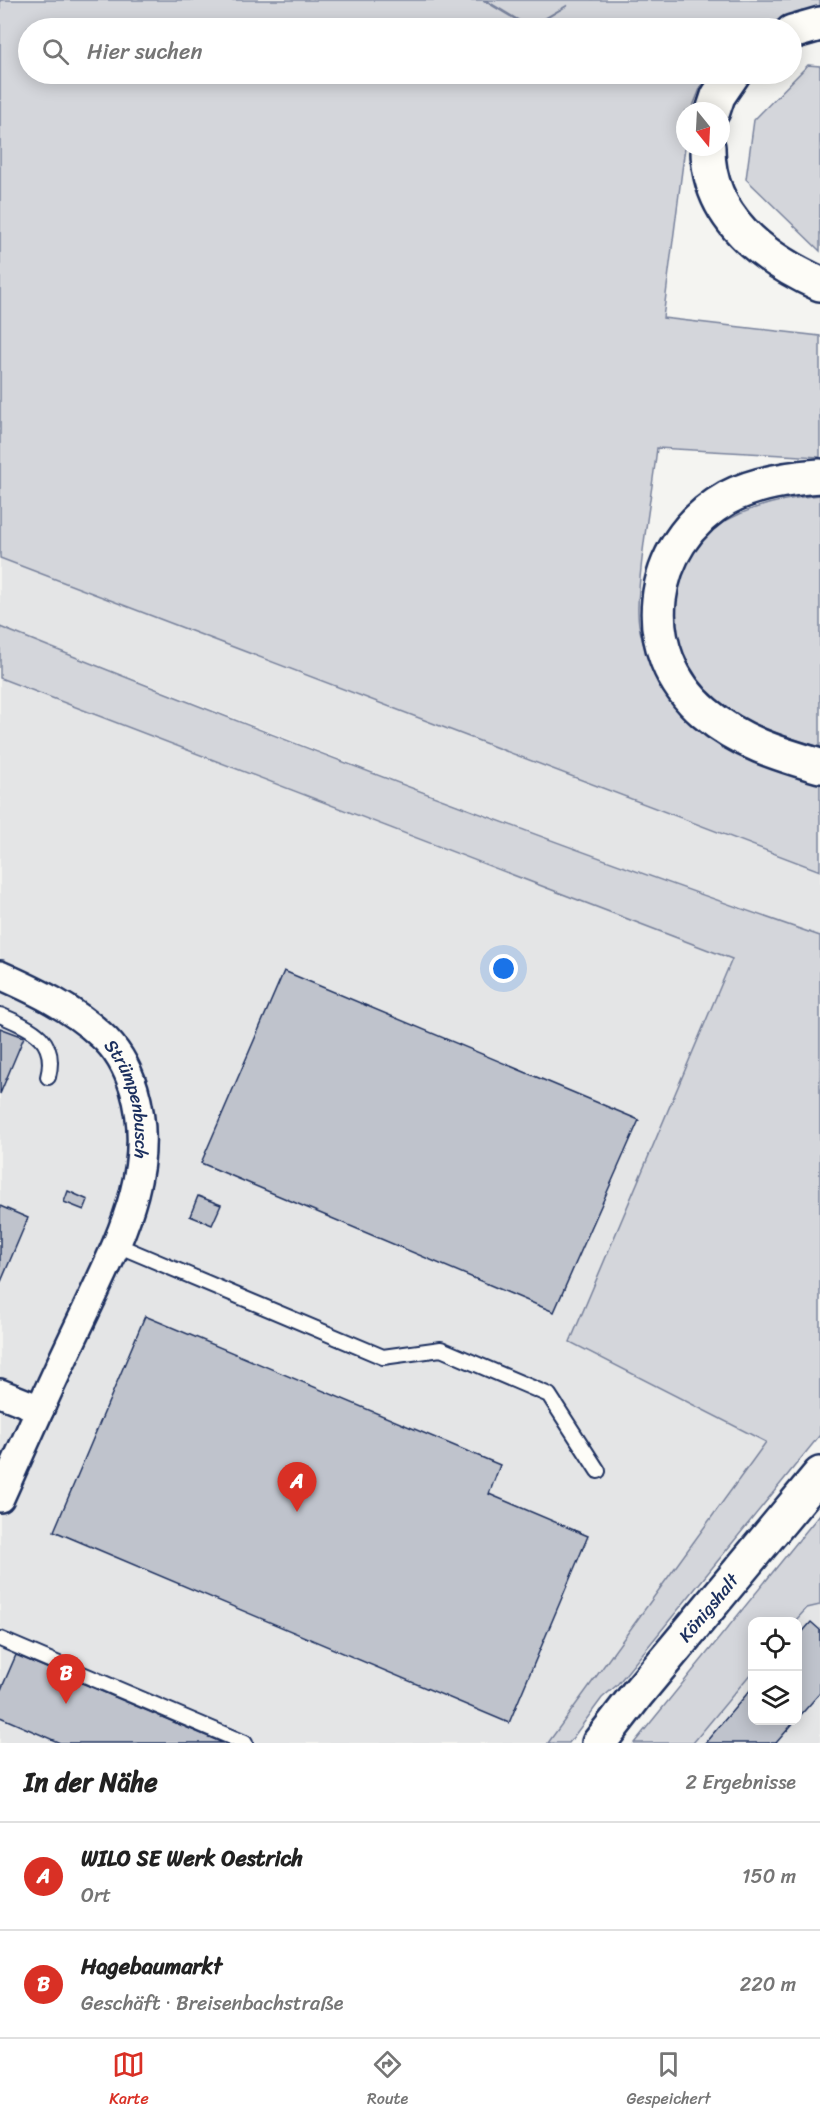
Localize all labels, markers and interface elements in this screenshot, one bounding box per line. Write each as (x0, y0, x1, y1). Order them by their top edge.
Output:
search box (18, 18, 802, 84)
text: Hier suchen (87, 32, 202, 71)
icon: search (39, 35, 72, 68)
north arrow (676, 102, 730, 156)
your location (489, 954, 518, 983)
street label: Strümpenbusch (96, 1032, 157, 1160)
pin: A (278, 1462, 316, 1512)
street label: Königshalt (670, 1566, 748, 1650)
map controls (748, 1617, 802, 1725)
button: locate (748, 1617, 802, 1671)
pin: B (46, 1654, 86, 1704)
button: layers (748, 1671, 802, 1725)
text: In der Nähe (24, 1759, 158, 1805)
text: 2 Ergebnisse (686, 1765, 796, 1800)
text: WILO SE Werk Oestrich (81, 1839, 303, 1878)
text: A (37, 1859, 50, 1894)
text: 150 m (742, 1859, 796, 1894)
text: Ort (81, 1878, 111, 1913)
text: Hagebaumarkt (81, 1947, 222, 1986)
text: B (37, 1967, 50, 2002)
text: 220 m (740, 1967, 796, 2002)
text: Geschäft · Breisenbachstraße (81, 1986, 343, 2021)
tab: Karte (109, 2048, 149, 2113)
tab: Route (367, 2048, 408, 2113)
tab: Gespeichert (627, 2048, 711, 2113)

